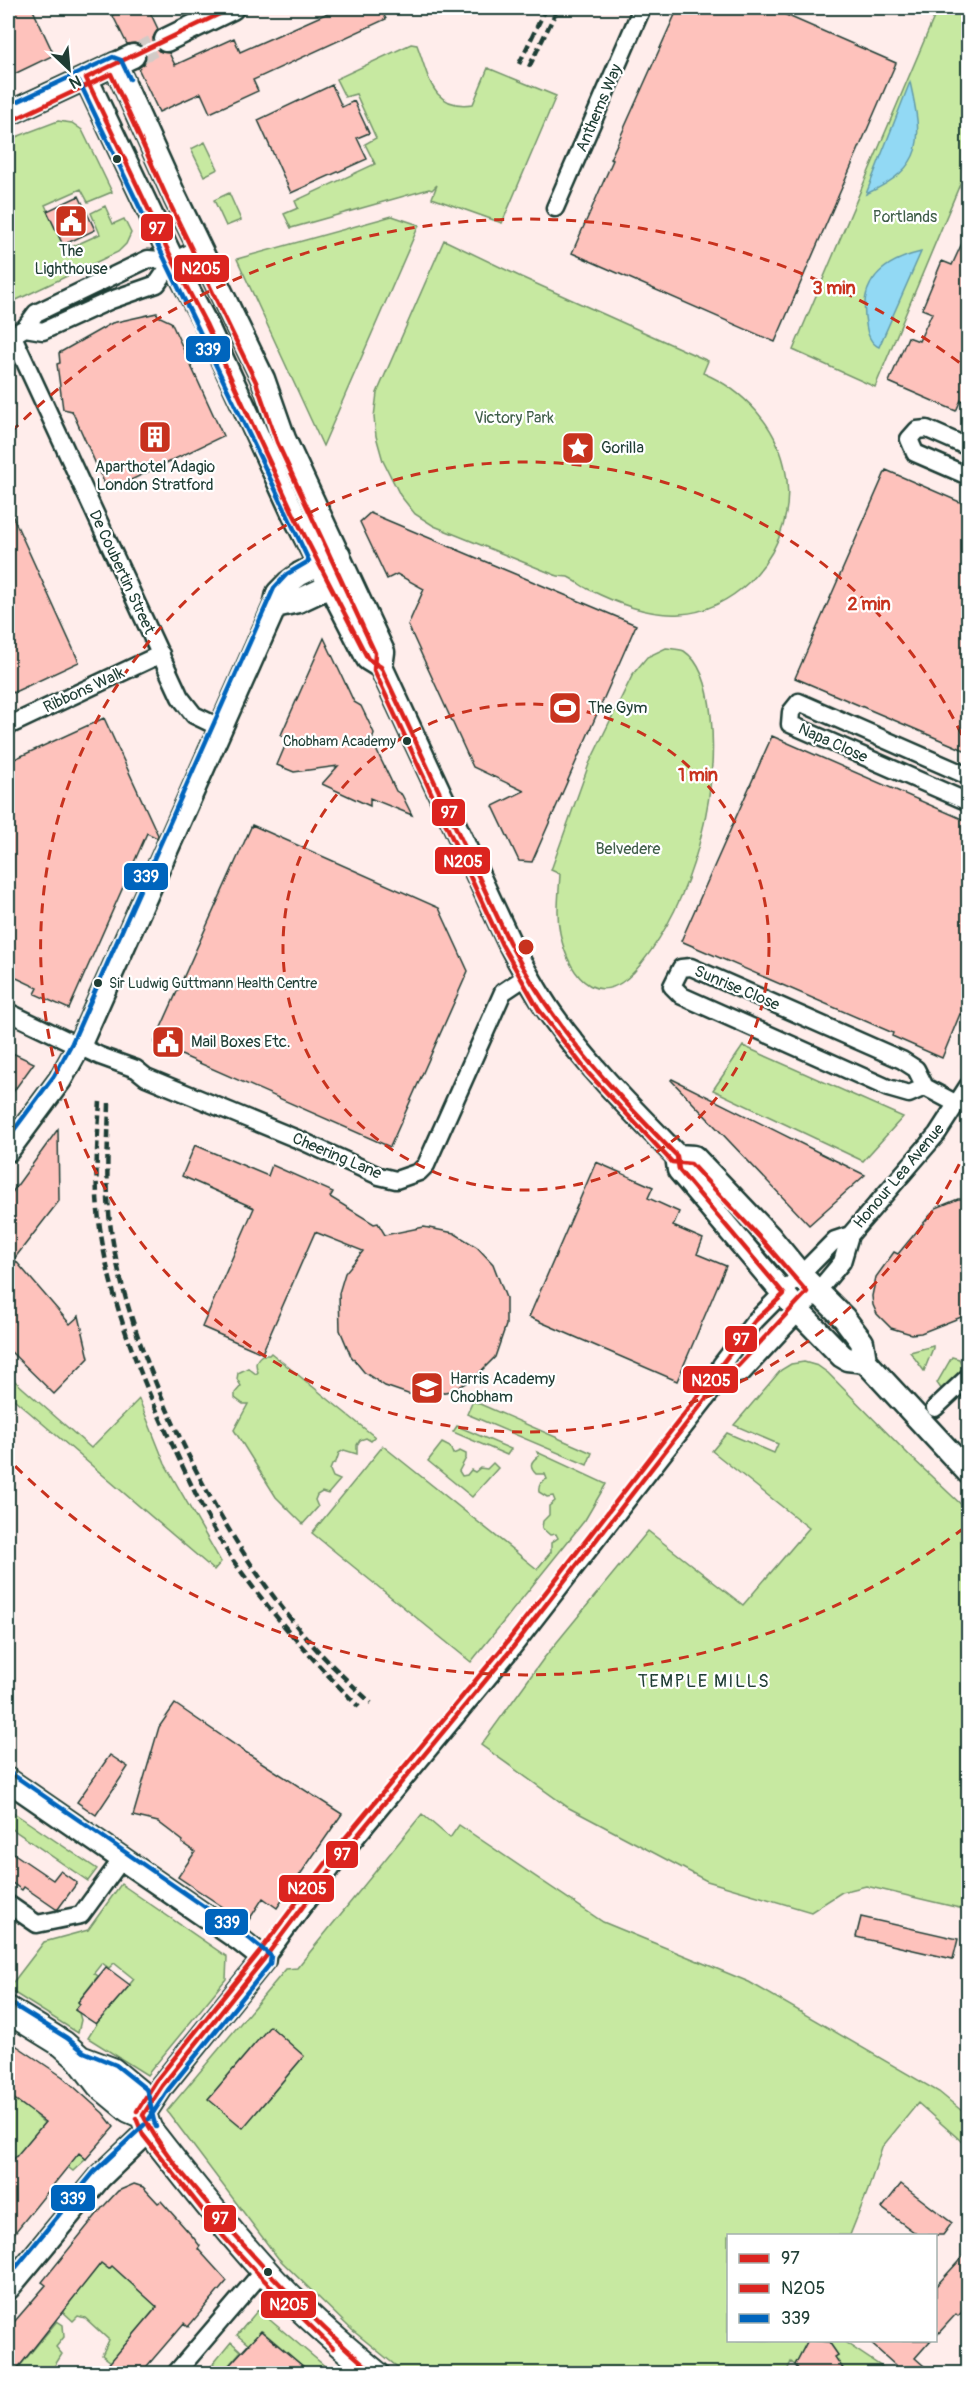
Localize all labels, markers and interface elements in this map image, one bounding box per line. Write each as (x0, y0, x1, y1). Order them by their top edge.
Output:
north arrow (39, 39, 99, 99)
street label: Anthems Way (572, 61, 627, 155)
text: N (66, 70, 84, 93)
unlabelled marker (111, 153, 123, 165)
public building icon: The Lighthouse (53, 203, 89, 239)
park label: Portlands (873, 207, 937, 227)
line badge: 97 (140, 213, 174, 242)
text: 97 (149, 219, 166, 239)
place label: The Lighthouse (34, 241, 108, 279)
line badge: N205 (173, 254, 230, 283)
text: N205 (181, 259, 221, 279)
text: 3 min (812, 277, 856, 300)
line badge: 339 (185, 335, 231, 363)
text: 339 (195, 340, 221, 360)
park label: Victory Park (474, 408, 554, 428)
building icon: Aparthotel Adagio London Stratford (137, 419, 173, 455)
place icon: Gorilla (560, 430, 596, 466)
place label: Gorilla (601, 438, 644, 458)
place label: Aparthotel Adagio London Stratford (95, 457, 216, 495)
street label: De Coubertin Street (85, 507, 160, 638)
text: 2 min (847, 593, 891, 616)
street label: Ribbons Walk (40, 662, 128, 717)
sports icon: The Gym (547, 690, 583, 726)
place label: The Gym (588, 698, 647, 718)
street label: Napa Close (795, 719, 871, 767)
place label: Chobham Academy (283, 733, 396, 750)
marker: Chobham Academy (401, 735, 413, 747)
text: 1 min (678, 764, 718, 787)
line badge: 97 (431, 798, 466, 827)
text: 97 (441, 803, 458, 823)
park label: Belvedere (595, 839, 661, 859)
line badge: N205 (434, 846, 491, 875)
text: N205 (443, 852, 483, 872)
line badge: 339 (123, 862, 169, 891)
text: 339 (133, 867, 159, 887)
centre of rings (516, 937, 536, 957)
street label: Sunrise Close (691, 961, 783, 1015)
place label: Sir Ludwig Guttmann Health Centre (109, 975, 317, 992)
marker: Sir Ludwig Guttmann Health Centre (92, 977, 104, 989)
public building icon: Mail Boxes Etc. (150, 1024, 186, 1060)
place label: Mail Boxes Etc. (191, 1032, 291, 1052)
street label: Honour Lea Avenue (849, 1119, 949, 1233)
street label: Cheering Lane (289, 1128, 385, 1184)
line badge: 97 (724, 1325, 758, 1353)
text: 97 (733, 1330, 750, 1350)
line badge: N205 (682, 1365, 739, 1394)
place label: Harris Academy Chobham (450, 1369, 555, 1407)
school or university icon: Harris Academy Chobham (409, 1370, 445, 1406)
text: N205 (691, 1371, 731, 1391)
district label: TEMPLE MILLS (638, 1670, 770, 1693)
line badge: 97 (325, 1840, 359, 1869)
text: 97 (334, 1845, 351, 1865)
line badge: N205 (278, 1874, 335, 1903)
text: N205 (287, 1879, 327, 1899)
line badge: 339 (204, 1908, 249, 1936)
text: 339 (214, 1913, 240, 1933)
line badge: 339 (50, 2184, 96, 2212)
text: 339 (60, 2189, 86, 2209)
line badge: 97 (203, 2204, 237, 2233)
text: 97 (212, 2209, 229, 2229)
legend (727, 2234, 937, 2342)
text: 97 (781, 2247, 800, 2270)
unlabelled marker (262, 2266, 274, 2278)
text: N205 (781, 2277, 825, 2300)
line badge: N205 (260, 2290, 317, 2319)
text: N205 (269, 2295, 309, 2315)
text: 339 (781, 2307, 810, 2330)

